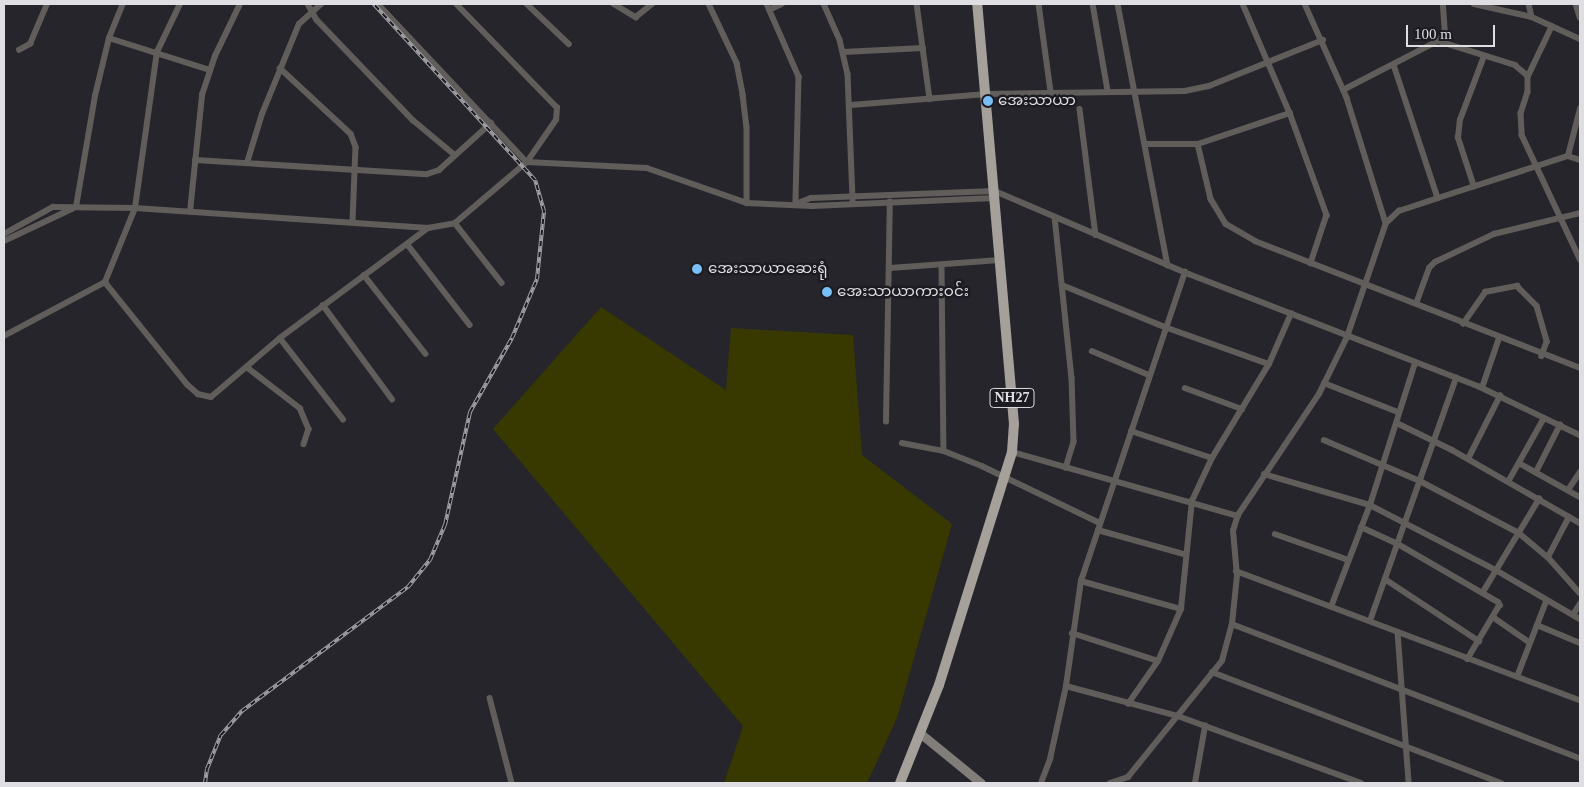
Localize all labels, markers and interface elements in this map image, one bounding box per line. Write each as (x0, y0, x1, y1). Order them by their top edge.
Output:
scale bar (1409, 15, 1498, 47)
text: 100 m (1414, 26, 1452, 42)
place label: အေးသာယာ (998, 92, 1076, 110)
marker: အေးသာယာ (982, 95, 994, 107)
place label: အေးသာယာဆေးရုံ (708, 260, 827, 278)
marker: အေးသာယာဆေးရုံ (690, 262, 704, 276)
place label: အေးသာယာကားဝင်း (837, 283, 969, 301)
marker: အေးသာယာကားဝင်း (821, 286, 833, 298)
road number: NH27 (990, 386, 1034, 409)

